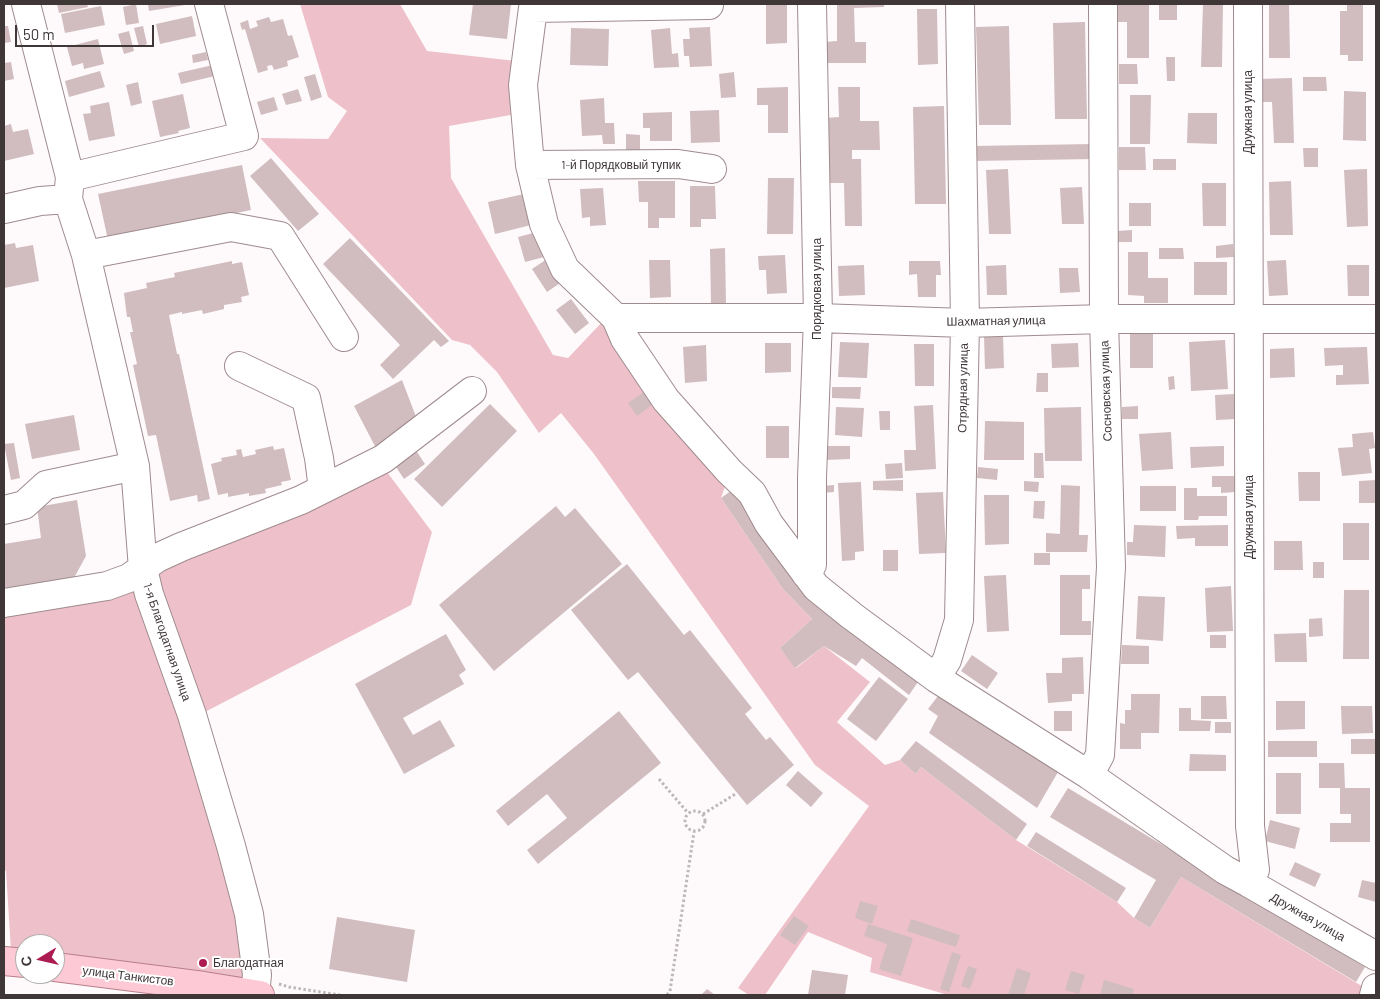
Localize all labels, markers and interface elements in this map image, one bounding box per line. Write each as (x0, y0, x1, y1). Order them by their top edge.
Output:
scale bar (18, 15, 156, 47)
text: 50 m (23, 25, 55, 43)
street label: Дружная улица (1241, 70, 1255, 154)
street label: 1-й Порядковый тупик (561, 158, 681, 172)
street label: Порядковая улица (810, 238, 824, 340)
street label: Шахматная улица (946, 313, 1046, 329)
street label: Сосновская улица (1097, 340, 1115, 442)
street label: Отрядная улица (955, 343, 971, 433)
street label: Дружная улица (1242, 475, 1256, 559)
street label: 1-я Благодатная улица (140, 581, 194, 703)
street label: Дружная улица (1268, 890, 1348, 944)
north arrow (15, 934, 65, 984)
text: С (16, 955, 35, 968)
place label: Благодатная (213, 956, 284, 970)
marker: Благодатная (197, 957, 209, 969)
street label: улица Танкистов (82, 963, 174, 989)

